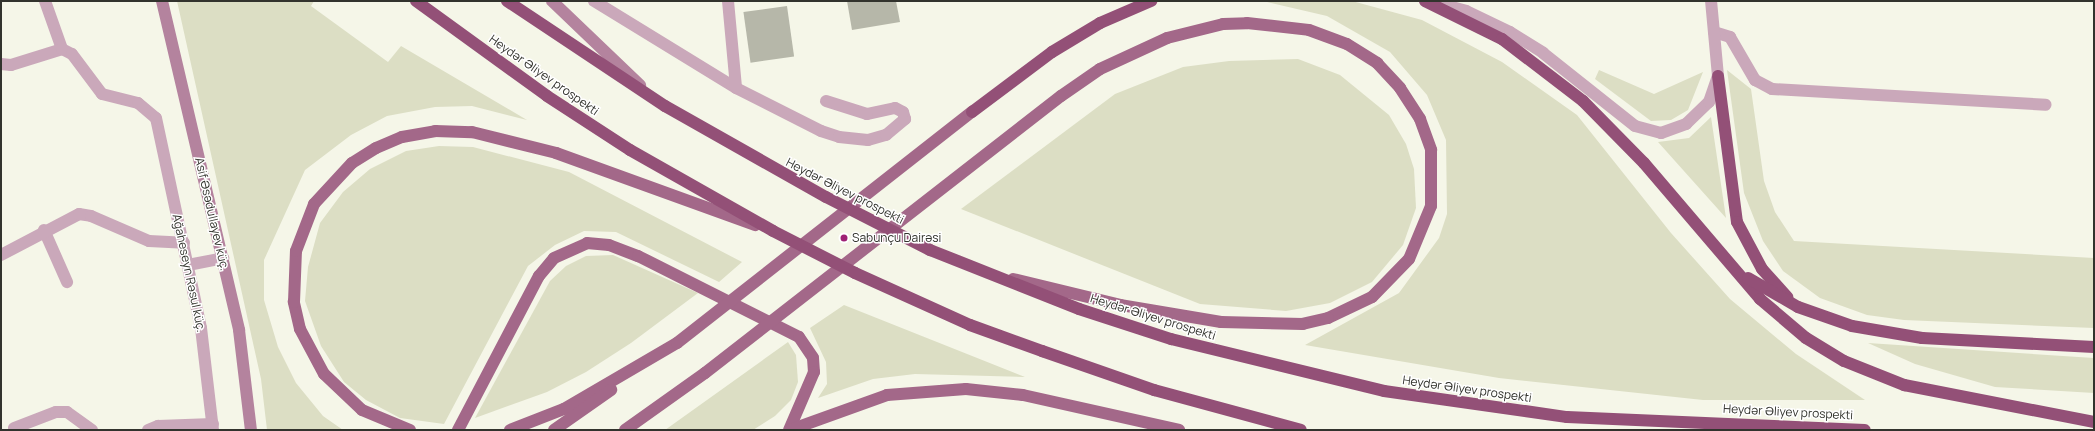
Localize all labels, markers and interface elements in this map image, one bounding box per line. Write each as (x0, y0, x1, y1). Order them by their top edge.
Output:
street label: Heydər Əliyev prospekti (486, 32, 602, 118)
street label: Heydər Əliyev prospekti (784, 155, 906, 227)
street label: Asif Əsədullayev küç. (192, 156, 232, 272)
street label: Ağaheseyn Rəsul küç. (169, 213, 209, 333)
place label: Sabunçu Dairəsi (852, 231, 941, 245)
marker: Sabunçu Dairəsi (839, 233, 849, 243)
street label: Heydər Əliyev prospekti (1089, 291, 1217, 343)
street label: Heydər Əliyev prospekti (1401, 373, 1533, 405)
street label: Heydər Əliyev prospekti (1723, 401, 1853, 423)

